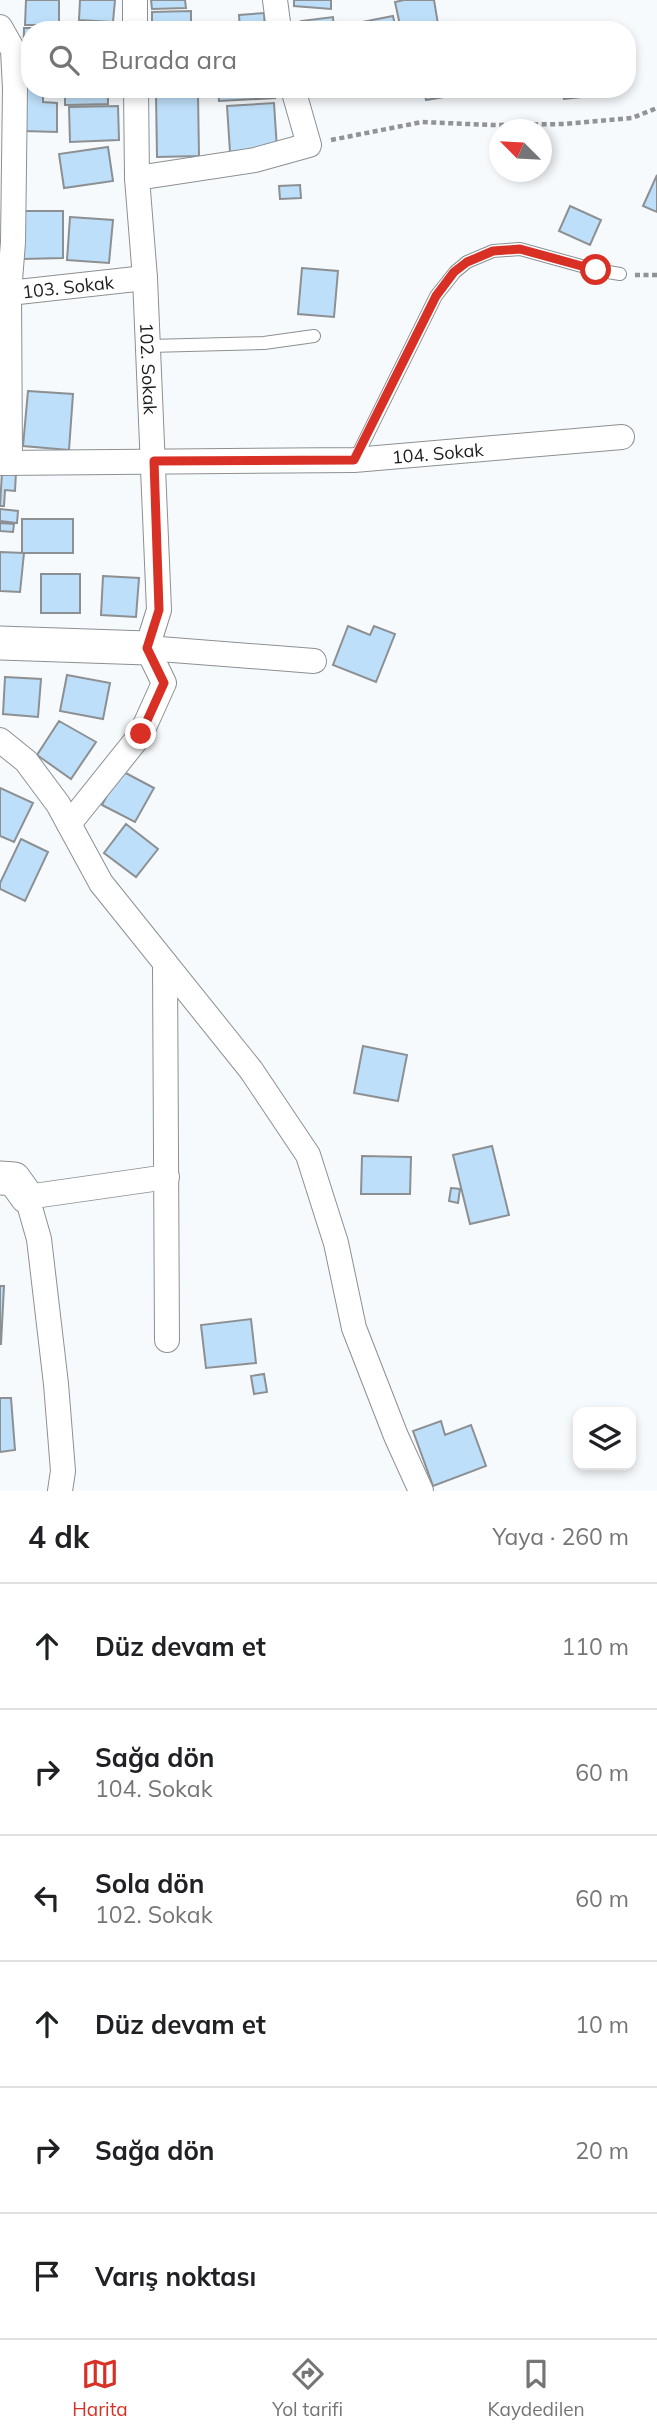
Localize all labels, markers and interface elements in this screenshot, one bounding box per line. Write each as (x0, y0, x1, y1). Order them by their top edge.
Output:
search box (21, 21, 636, 98)
icon: search (45, 41, 83, 79)
text: Burada ara (101, 43, 237, 76)
north arrow (489, 119, 552, 182)
route start (580, 254, 611, 285)
street label: 103. Sokak (21, 270, 116, 303)
street label: 102. Sokak (135, 322, 162, 416)
street label: 104. Sokak (391, 437, 485, 468)
route end (125, 718, 156, 749)
map controls (573, 1407, 636, 1470)
button: layers (573, 1407, 636, 1470)
text: 4 dk (28, 1518, 89, 1556)
text: Yaya · 260 m (492, 1522, 629, 1551)
icon: ahead (28, 1627, 66, 1665)
text: Düz devam et (95, 1630, 266, 1663)
text: 110 m (561, 1632, 629, 1661)
text: Sağa dön (95, 1741, 215, 1774)
icon: right (28, 1753, 66, 1791)
text: 60 m (575, 1758, 629, 1787)
text: 104. Sokak (95, 1774, 212, 1803)
text: Sola dön (95, 1867, 204, 1900)
icon: left (28, 1879, 66, 1917)
text: 60 m (575, 1884, 629, 1913)
text: 102. Sokak (95, 1900, 212, 1929)
icon: ahead (28, 2005, 66, 2043)
text: Düz devam et (95, 2008, 266, 2041)
text: 10 m (575, 2010, 629, 2039)
icon: right (28, 2131, 66, 2169)
text: Sağa dön (95, 2134, 215, 2167)
text: 20 m (575, 2136, 629, 2165)
icon: arrive (28, 2257, 66, 2295)
text: Varış noktası (95, 2260, 256, 2293)
tab: Harita (72, 2355, 128, 2421)
tab: Yol tarifi (272, 2355, 343, 2421)
tab: Kaydedilen (488, 2355, 585, 2421)

